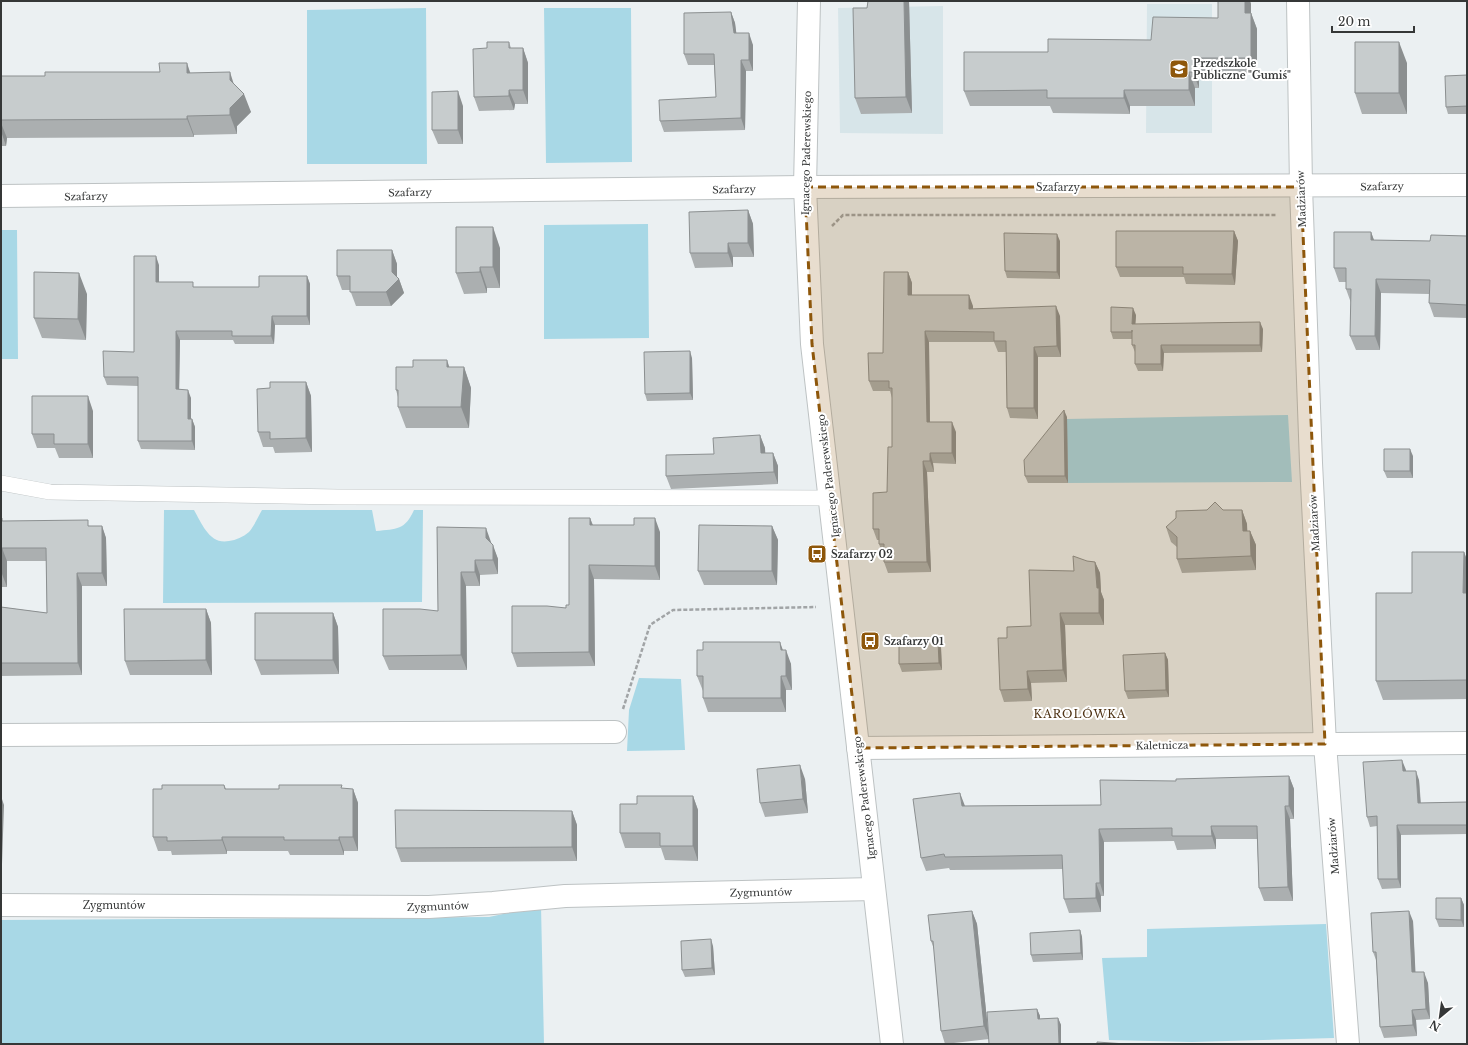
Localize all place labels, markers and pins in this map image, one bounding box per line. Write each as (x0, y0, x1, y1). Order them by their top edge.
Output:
place label: Przedszkole Publiczne "Gumiś" (1193, 57, 1291, 82)
school or university icon: Przedszkole Publiczne "Gumiś" (1168, 58, 1190, 80)
bus stop icon: Szafarzy 02 (806, 543, 828, 565)
place label: Szafarzy 02 (831, 548, 893, 561)
bus stop icon: Szafarzy 01 (859, 630, 881, 652)
place label: Szafarzy 01 (884, 635, 944, 648)

